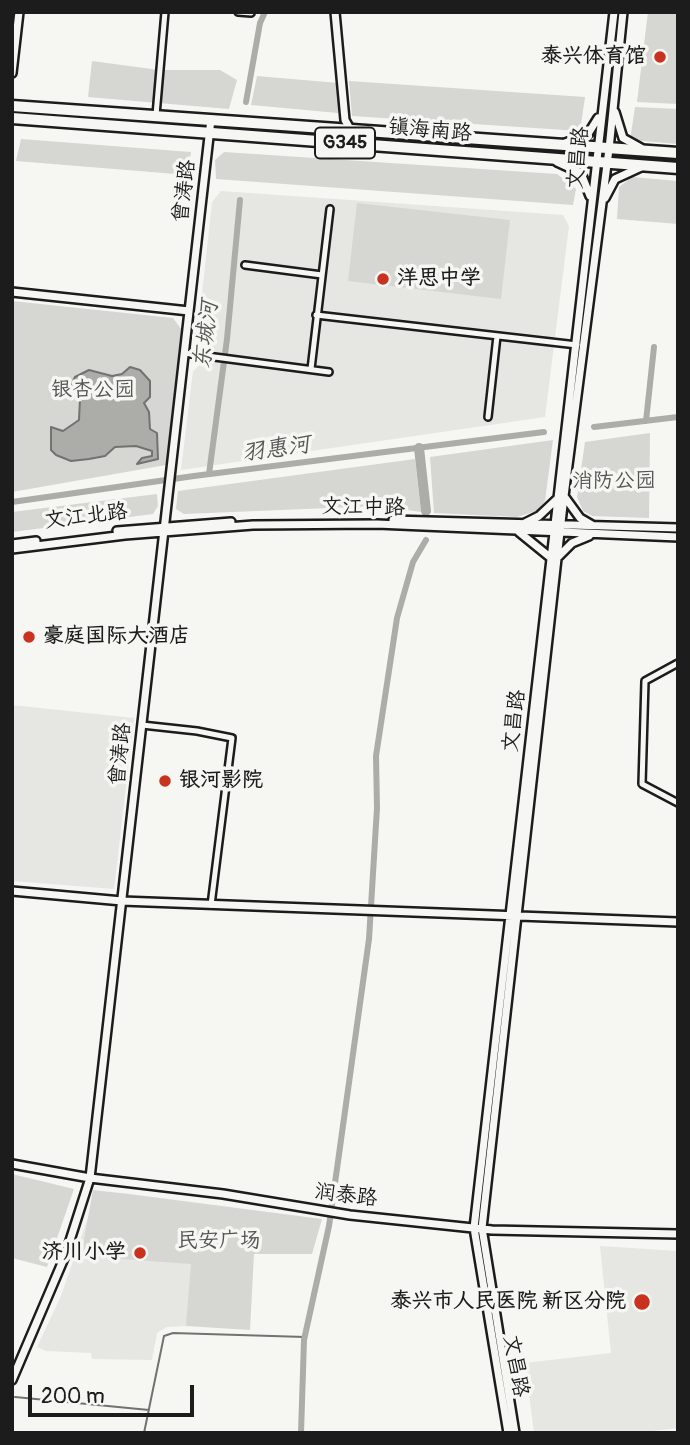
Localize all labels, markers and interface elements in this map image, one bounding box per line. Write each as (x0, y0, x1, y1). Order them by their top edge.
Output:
place label: 泰兴体育馆 (541, 44, 646, 70)
marker: 泰兴体育馆 (652, 49, 668, 65)
street label: 镇海南路 (387, 115, 473, 147)
street label: 文昌路 (563, 125, 595, 191)
road number: G345 (315, 127, 375, 158)
street label: 曾涛路 (169, 158, 201, 224)
place label: 洋思中学 (397, 266, 481, 292)
marker: 洋思中学 (375, 271, 391, 287)
water label: 东城河 (189, 299, 225, 371)
park label: 银杏公园 (51, 378, 135, 404)
water label: 羽惠河 (240, 432, 312, 468)
park label: 消防公园 (572, 469, 656, 495)
street label: 文江中路 (321, 495, 405, 521)
street label: 文江北路 (43, 499, 129, 535)
place label: 豪庭国际大酒店 (43, 624, 190, 650)
marker: 豪庭国际大酒店 (21, 629, 37, 645)
street label: 文昌路 (499, 688, 531, 754)
street label: 曾涛路 (105, 721, 137, 787)
place label: 银河影院 (179, 768, 263, 794)
marker: 银河影院 (157, 773, 173, 789)
street label: 润泰路 (313, 1180, 379, 1212)
park label: 民安广场 (177, 1229, 261, 1255)
place label: 济川小学 (42, 1240, 126, 1266)
marker: 济川小学 (132, 1245, 148, 1261)
place label: 泰兴市人民医院 新区分院 (390, 1289, 626, 1315)
marker: 泰兴市人民医院 新区分院 (632, 1292, 652, 1312)
street label: 文昌路 (497, 1333, 533, 1399)
scale bar (32, 1372, 198, 1416)
text: 200 m (41, 1383, 105, 1410)

